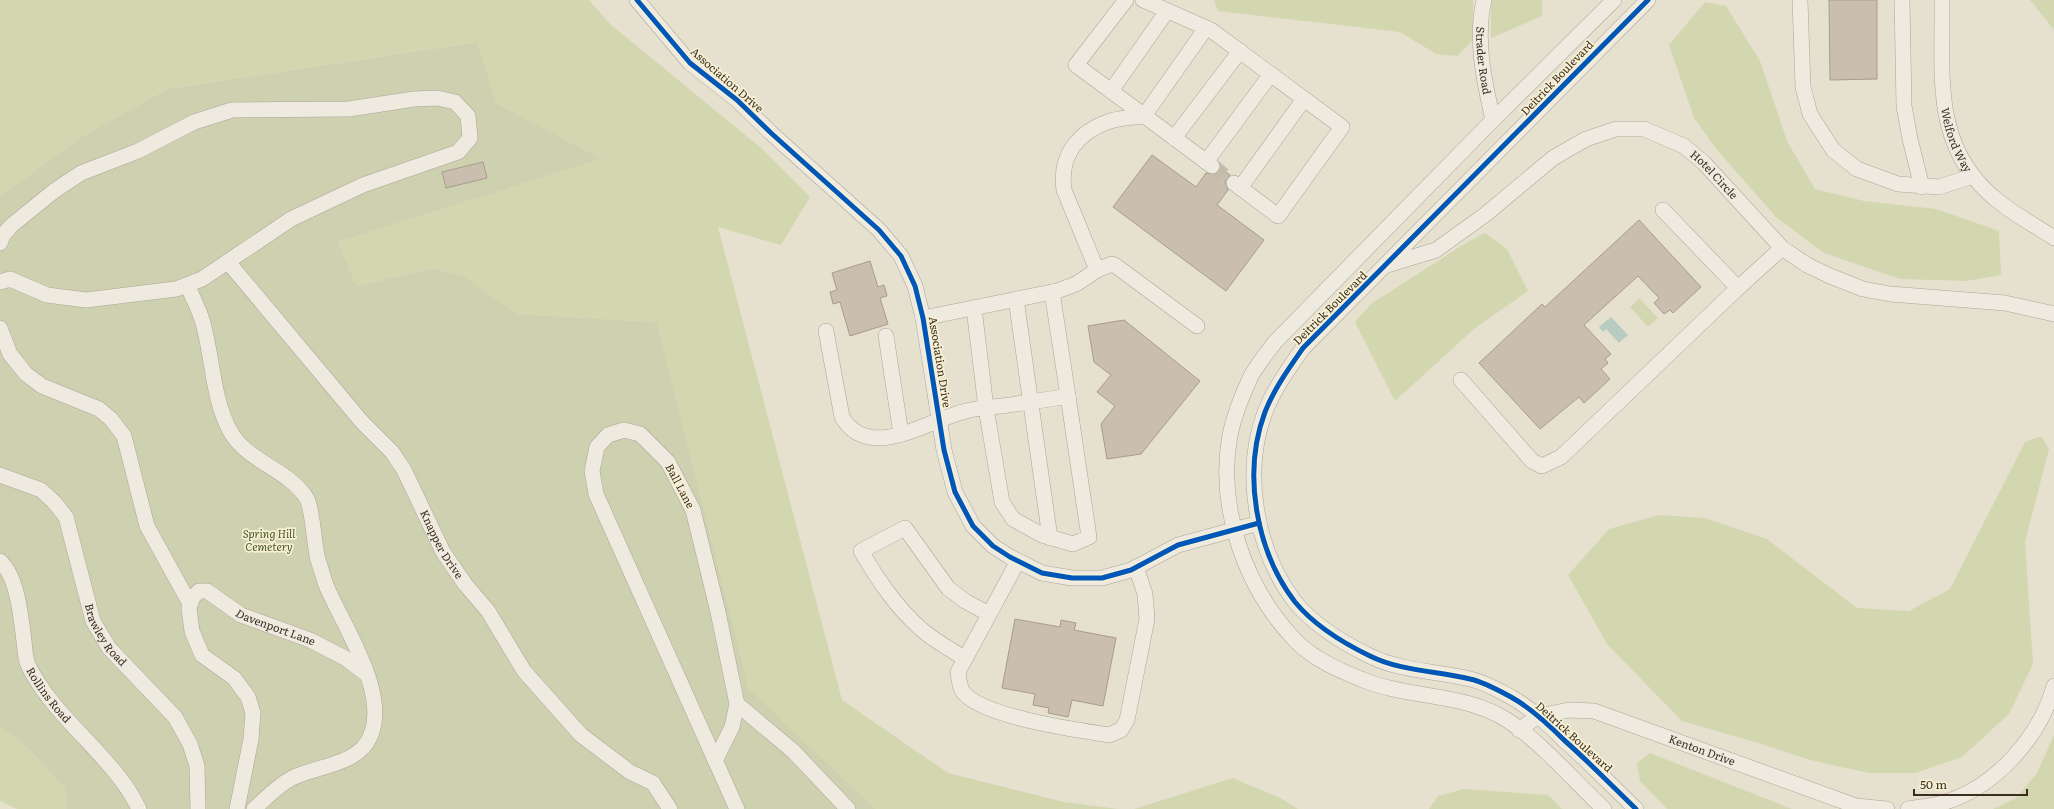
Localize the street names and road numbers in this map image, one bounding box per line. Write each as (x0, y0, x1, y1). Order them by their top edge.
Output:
street label: Strader Road (1473, 26, 1496, 96)
street label: Deitrick Boulevard (1516, 36, 1596, 118)
street label: Association Drive (688, 43, 768, 116)
street label: Welford Way (1938, 106, 1977, 175)
street label: Hotel Circle (1687, 146, 1742, 202)
street label: Deitrick Boulevard (1289, 267, 1370, 348)
street label: Association Drive (926, 315, 956, 409)
street label: Ball Lane (662, 460, 699, 511)
street label: Knapper Drive (417, 507, 468, 582)
street label: Brawley Road (82, 601, 131, 669)
street label: Davenport Lane (233, 605, 319, 649)
street label: Rollins Road (23, 664, 76, 726)
street label: Deitrick Boulevard (1533, 697, 1617, 775)
street label: Kenton Drive (1667, 730, 1738, 769)

